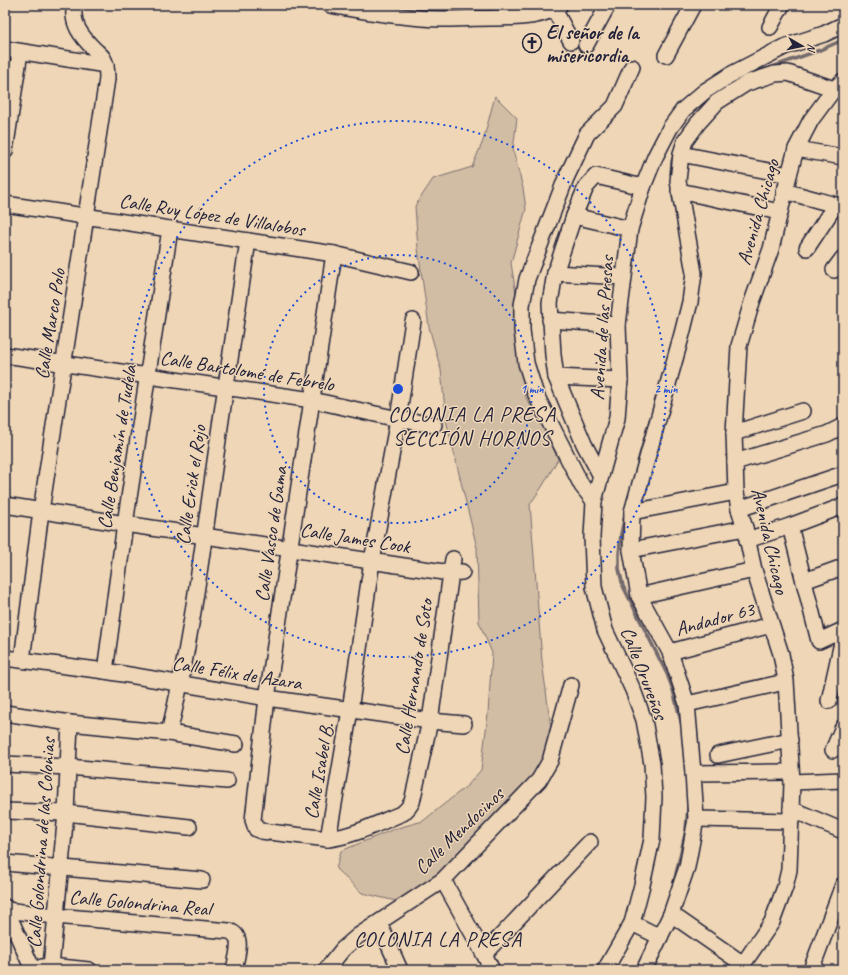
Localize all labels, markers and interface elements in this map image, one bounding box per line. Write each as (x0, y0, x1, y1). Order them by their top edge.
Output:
place label: El señor de la misericordia (546, 20, 640, 68)
north arrow (782, 26, 822, 66)
church icon: El señor de la misericordia (521, 32, 543, 54)
text: N (804, 43, 819, 54)
street label: Avenida Chicago (731, 156, 785, 268)
street label: Calle Ruy López de Villalobos (118, 188, 309, 242)
street label: Avenida de las Presas (584, 253, 620, 401)
street label: Calle Marco Polo (29, 266, 71, 381)
street label: Calle Bartolomé de Febrelo (158, 345, 337, 397)
street label: Calle Benjamín de Tudela (92, 362, 142, 531)
text: 1 min (521, 381, 544, 397)
text: 2 min (655, 381, 678, 397)
centre of rings (391, 382, 405, 396)
district label: COLONIA LA PRESA SECCIÓN HORNOS (388, 401, 557, 451)
street label: Calle Erick el Rojo (170, 423, 212, 546)
street label: Calle Vasco de Gama (249, 463, 293, 603)
street label: Avenida Chicago (746, 485, 795, 598)
street label: Calle James Cook (298, 517, 413, 559)
street label: Calle Hernando de Soto (389, 595, 439, 757)
street label: Andador 63 (673, 596, 759, 641)
street label: Calle Orureños (615, 623, 674, 725)
street label: Calle Félix de Azara (170, 650, 305, 696)
street label: Calle Isabel B. (298, 721, 340, 821)
street label: Calle Golondrina de las Colonias (21, 735, 61, 949)
street label: Calle Mendocinos (409, 781, 511, 880)
street label: Calle Golondrina Real (68, 884, 215, 922)
district label: COLONIA LA PRESA (354, 926, 523, 952)

